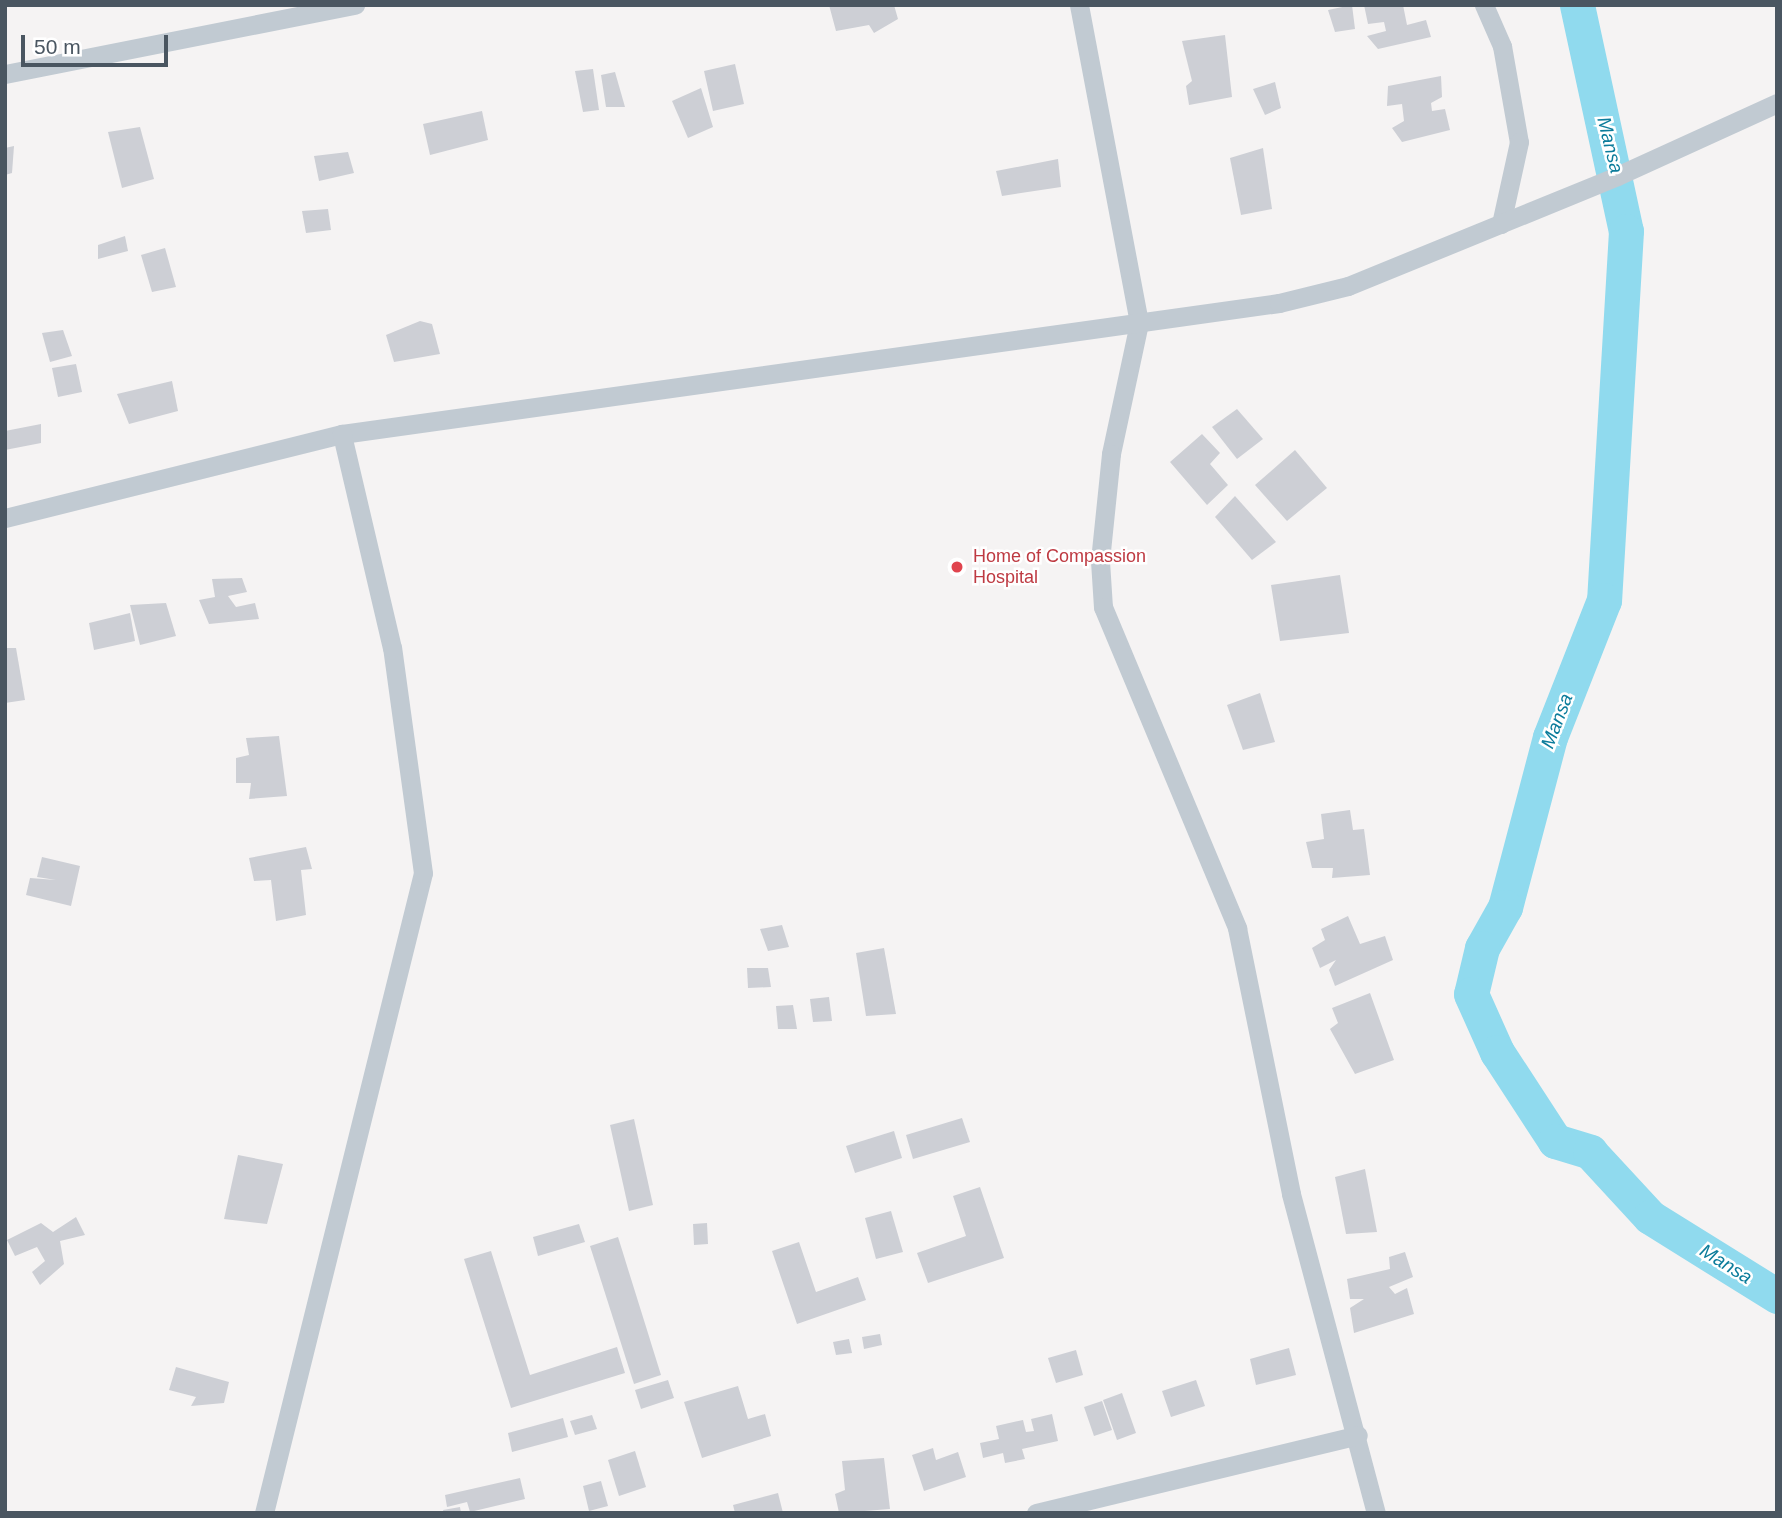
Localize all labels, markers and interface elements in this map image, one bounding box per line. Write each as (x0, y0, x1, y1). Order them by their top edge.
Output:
scale bar (24, 21, 172, 65)
text: 50 m (34, 35, 81, 58)
water label: Mansa (1592, 115, 1628, 175)
place label: Home of Compassion Hospital (973, 546, 1146, 588)
marker: Home of Compassion Hospital (947, 557, 967, 577)
water label: Mansa (1536, 690, 1578, 752)
water label: Mansa (1696, 1239, 1756, 1289)

